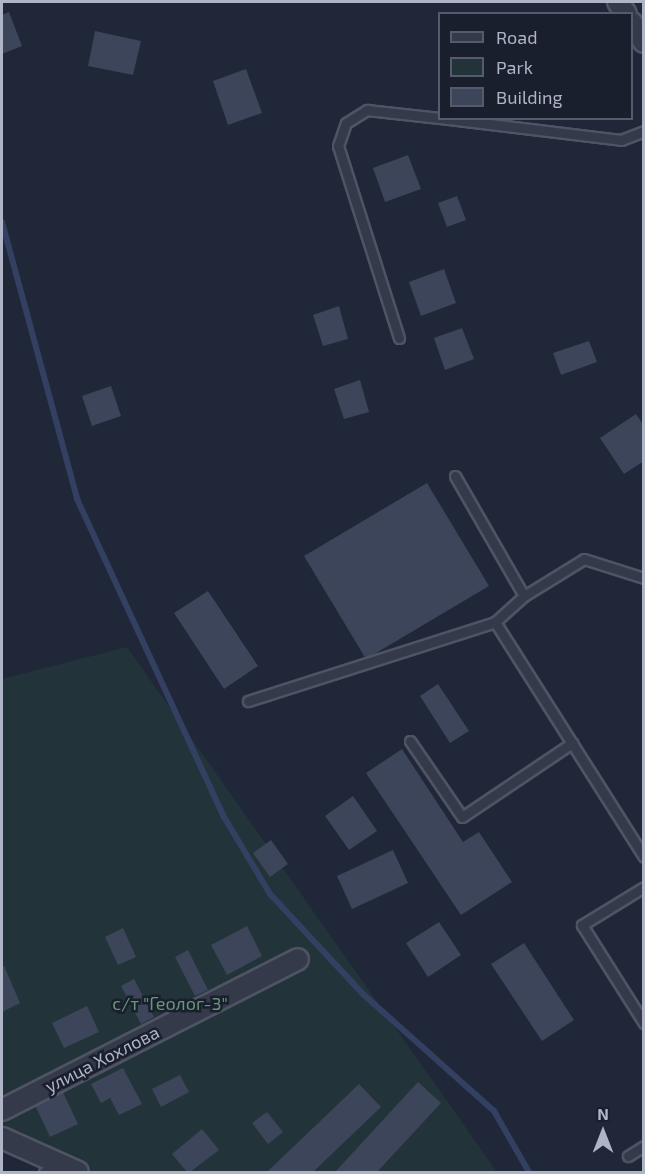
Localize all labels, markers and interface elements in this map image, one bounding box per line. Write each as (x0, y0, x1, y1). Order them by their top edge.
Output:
legend (438, 12, 633, 120)
text: Road (496, 26, 537, 48)
text: Park (496, 56, 533, 78)
text: Building (496, 86, 563, 108)
park label: с/т "Геолог-3" (112, 992, 228, 1014)
street label: улица Хохлова (41, 1021, 163, 1097)
north arrow (573, 1102, 633, 1162)
text: N (597, 1104, 609, 1123)

